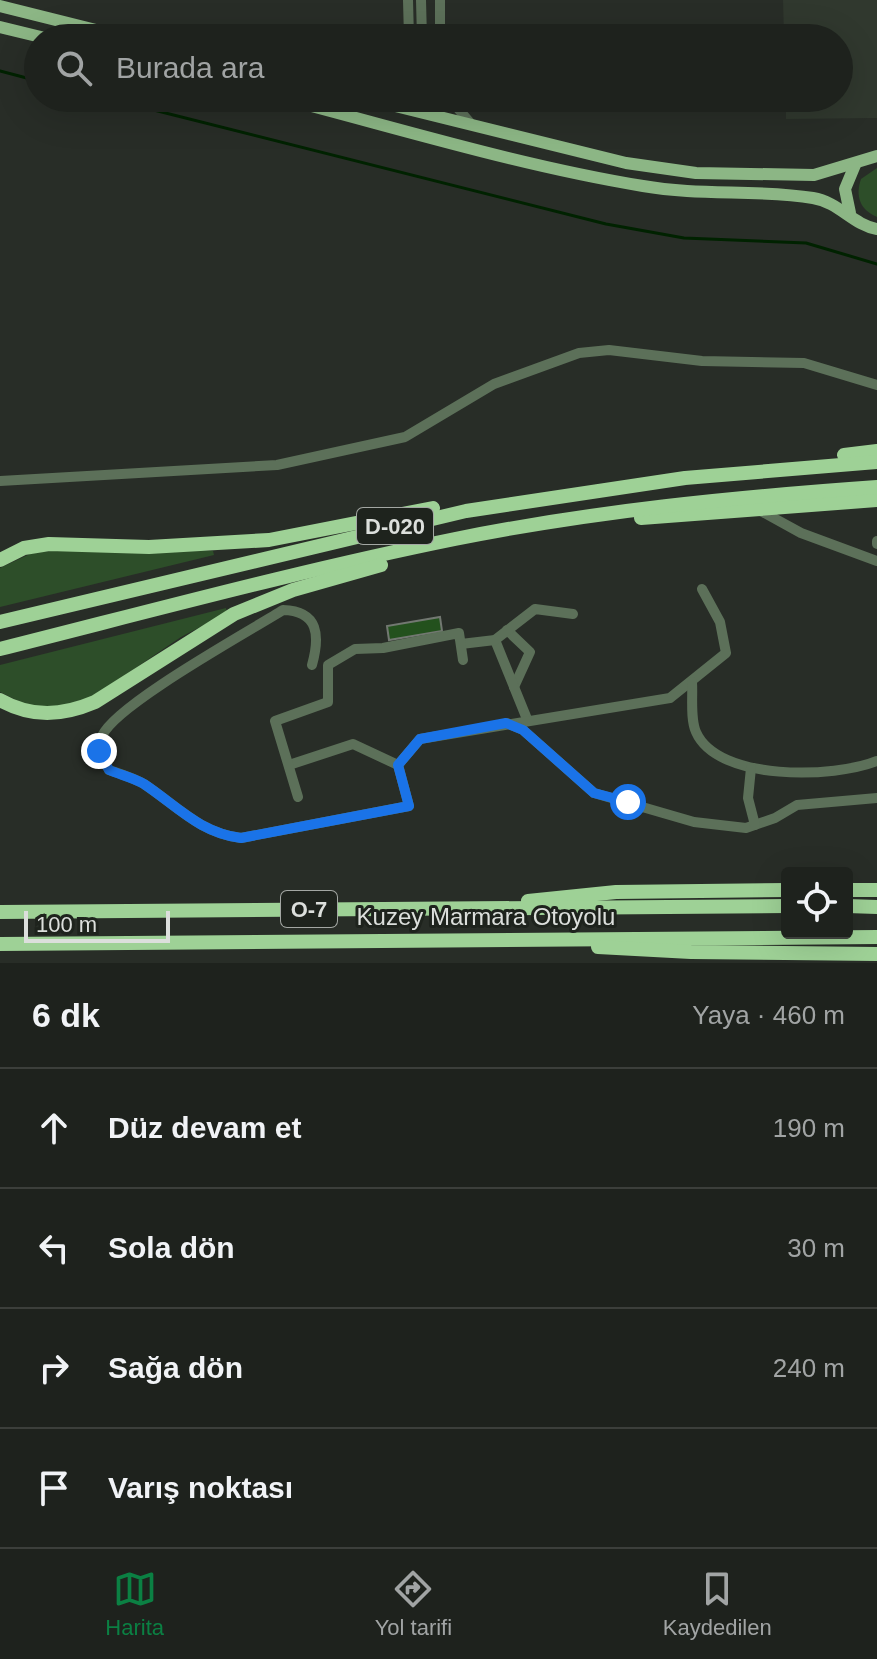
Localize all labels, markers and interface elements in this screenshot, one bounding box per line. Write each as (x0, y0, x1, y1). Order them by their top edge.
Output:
search box (24, 24, 853, 112)
icon: search (52, 46, 96, 90)
text: Burada ara (116, 51, 264, 84)
road number: D-020 (357, 508, 433, 544)
route end (81, 733, 117, 769)
route start (610, 784, 646, 820)
map controls (781, 867, 853, 939)
button: locate (781, 867, 853, 939)
road number: O-7 (281, 891, 337, 927)
street label: Kuzey Marmara Otoyolu (357, 903, 615, 930)
scale bar (24, 907, 170, 943)
text: 100 m (36, 912, 97, 937)
text: 6 dk (32, 996, 100, 1034)
text: Yaya · 460 m (692, 1000, 845, 1030)
icon: ahead (32, 1106, 76, 1150)
text: Düz devam et (108, 1111, 301, 1144)
text: 190 m (773, 1113, 845, 1143)
icon: left (32, 1226, 76, 1270)
text: Sola dön (108, 1231, 235, 1264)
text: 30 m (787, 1233, 845, 1263)
icon: right (32, 1346, 76, 1390)
text: Sağa dön (108, 1351, 243, 1384)
text: 240 m (773, 1353, 845, 1383)
icon: arrive (32, 1466, 76, 1510)
text: Varış noktası (108, 1471, 293, 1504)
tab: Harita (105, 1567, 164, 1641)
tab: Yol tarifi (375, 1567, 452, 1641)
tab: Kaydedilen (663, 1567, 772, 1641)

